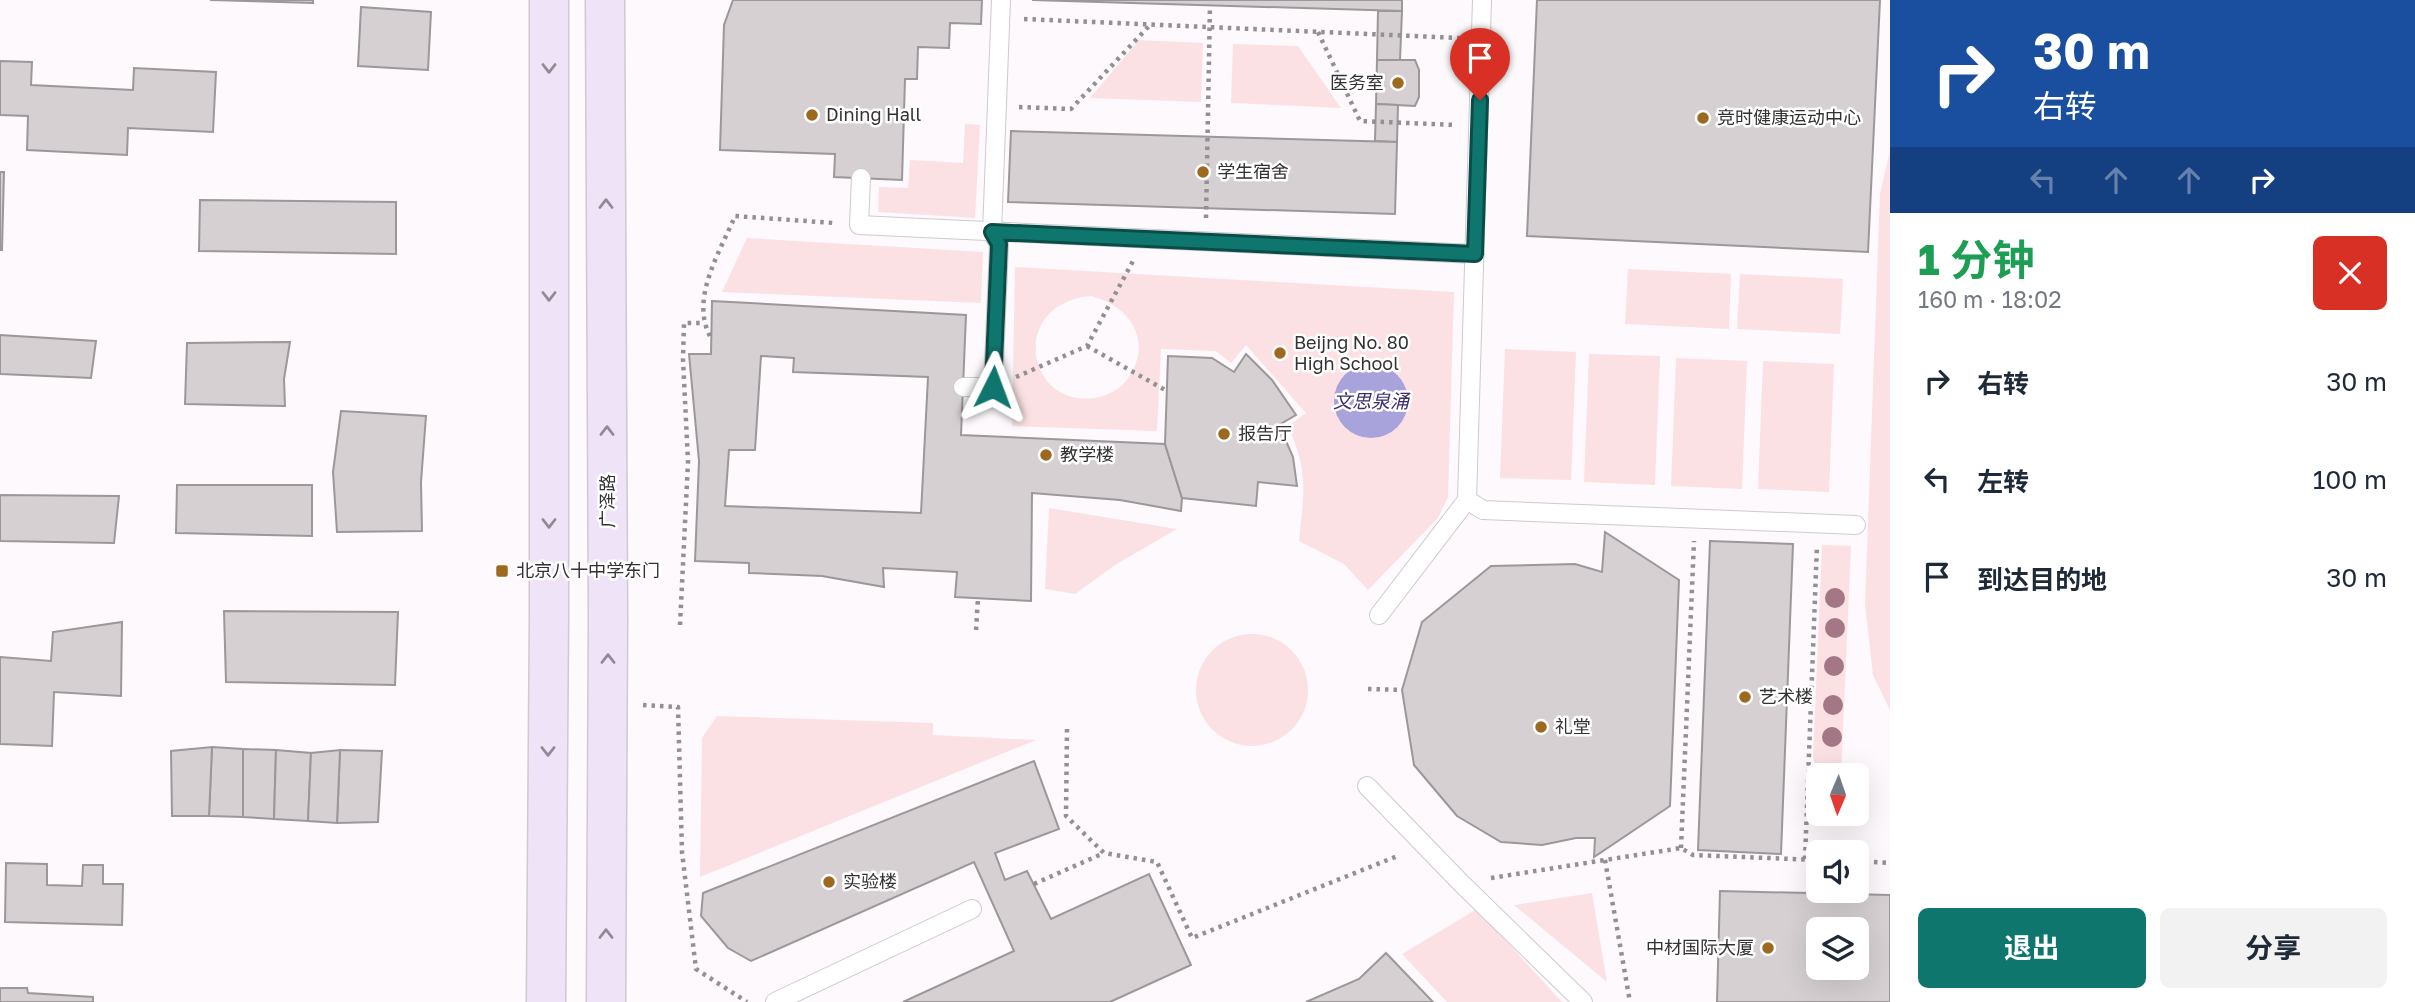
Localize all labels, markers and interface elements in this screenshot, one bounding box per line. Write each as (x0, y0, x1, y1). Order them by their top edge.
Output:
text: 30 m (2033, 21, 2150, 80)
pin (1450, 28, 1510, 100)
icon: right (1918, 28, 2009, 119)
icon: arrive (1461, 39, 1499, 77)
one-way arrow (541, 63, 557, 74)
place label: 医务室 (1330, 71, 1384, 93)
marker: 医务室 (1390, 75, 1406, 91)
text: 右转 (2033, 87, 2097, 125)
place label: Dining Hall (826, 103, 922, 125)
place label: 竞时健康运动中心 (1717, 106, 1861, 128)
marker: Dining Hall (804, 107, 820, 123)
marker: 竞时健康运动中心 (1695, 110, 1711, 126)
place label: 学生宿舍 (1217, 160, 1289, 182)
icon: left (2024, 161, 2062, 199)
icon: ahead (2097, 161, 2135, 199)
icon: ahead (2170, 161, 2208, 199)
icon: right (2243, 161, 2281, 199)
marker: 学生宿舍 (1195, 164, 1211, 180)
one-way arrow (598, 198, 614, 208)
text: 1 分钟 (1918, 234, 2034, 284)
button: close (2313, 236, 2387, 310)
text: 160 m · 18:02 (1918, 285, 2062, 313)
one-way arrow (541, 291, 557, 301)
place label: Beijng No. 80 High School (1294, 331, 1409, 374)
marker: Beijng No. 80 High School (1272, 345, 1288, 361)
position arrow (956, 350, 1030, 424)
icon: right (1918, 362, 1956, 400)
text: 30 m (2326, 366, 2387, 397)
text: 右转 (1977, 368, 2029, 399)
water label: 文思泉涌 (1333, 389, 1411, 412)
place label: 报告厅 (1238, 422, 1292, 444)
one-way arrow (599, 425, 615, 436)
marker: 报告厅 (1216, 426, 1232, 442)
place label: 教学楼 (1060, 443, 1114, 465)
marker: 教学楼 (1038, 447, 1054, 463)
icon: left (1918, 460, 1956, 498)
text: 100 m (2313, 464, 2387, 495)
text: 左转 (1977, 466, 2029, 497)
street label: 广泽路 (596, 474, 618, 528)
one-way arrow (541, 518, 557, 529)
icon: arrive (1918, 558, 1956, 596)
place label: 北京八十中学东门 (516, 559, 660, 581)
text: 30 m (2326, 562, 2387, 593)
marker: 北京八十中学东门 (494, 563, 510, 579)
text: 到达目的地 (1977, 564, 2107, 595)
one-way arrow (600, 653, 616, 663)
place label: 艺术楼 (1759, 685, 1813, 707)
marker: 艺术楼 (1737, 689, 1753, 705)
place label: 礼堂 (1555, 715, 1591, 737)
marker: 礼堂 (1533, 719, 1549, 735)
one-way arrow (540, 746, 556, 756)
north arrow (1806, 763, 1869, 826)
map controls (1806, 763, 1869, 980)
button: sound (1806, 840, 1869, 903)
place label: 实验楼 (843, 870, 897, 892)
marker: 实验楼 (821, 874, 837, 890)
button: 退出 (1918, 908, 2146, 988)
button: 分享 (2160, 908, 2387, 988)
button: layers (1806, 917, 1869, 980)
one-way arrow (598, 928, 614, 939)
place label: 中材国际大厦 (1646, 936, 1754, 958)
marker: 中材国际大厦 (1760, 940, 1776, 956)

